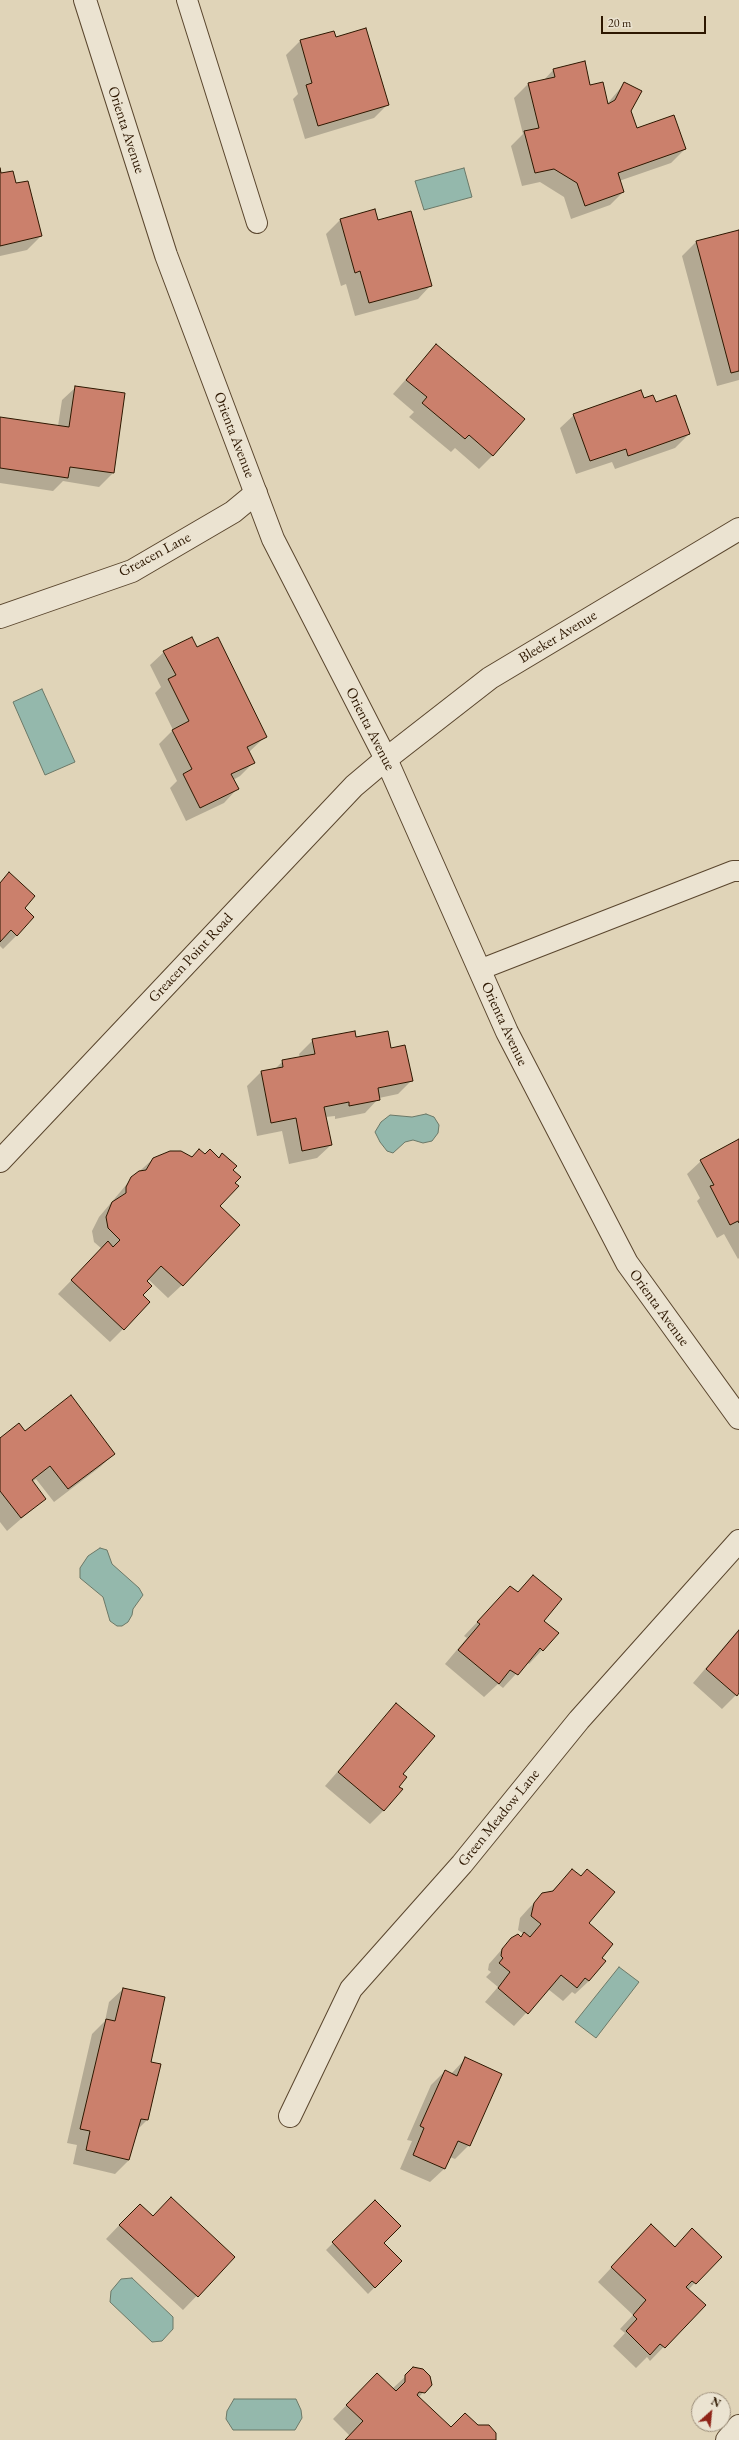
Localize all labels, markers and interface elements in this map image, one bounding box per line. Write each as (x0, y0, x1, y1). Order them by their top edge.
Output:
scale bar (603, 8, 708, 34)
text: 20 m (608, 15, 631, 31)
street label: Orienta Avenue (103, 84, 149, 176)
street label: Orienta Avenue (209, 389, 259, 481)
street label: Greacen Lane (116, 529, 194, 581)
street label: Bleeker Avenue (516, 607, 600, 667)
street label: Orienta Avenue (341, 685, 399, 773)
street label: Greacen Point Road (145, 909, 237, 1007)
street label: Orienta Avenue (477, 979, 531, 1069)
street label: Orienta Avenue (625, 1266, 693, 1350)
street label: Green Meadow Lane (454, 1766, 544, 1870)
north arrow (691, 2392, 731, 2432)
text: N (709, 2394, 723, 2410)

